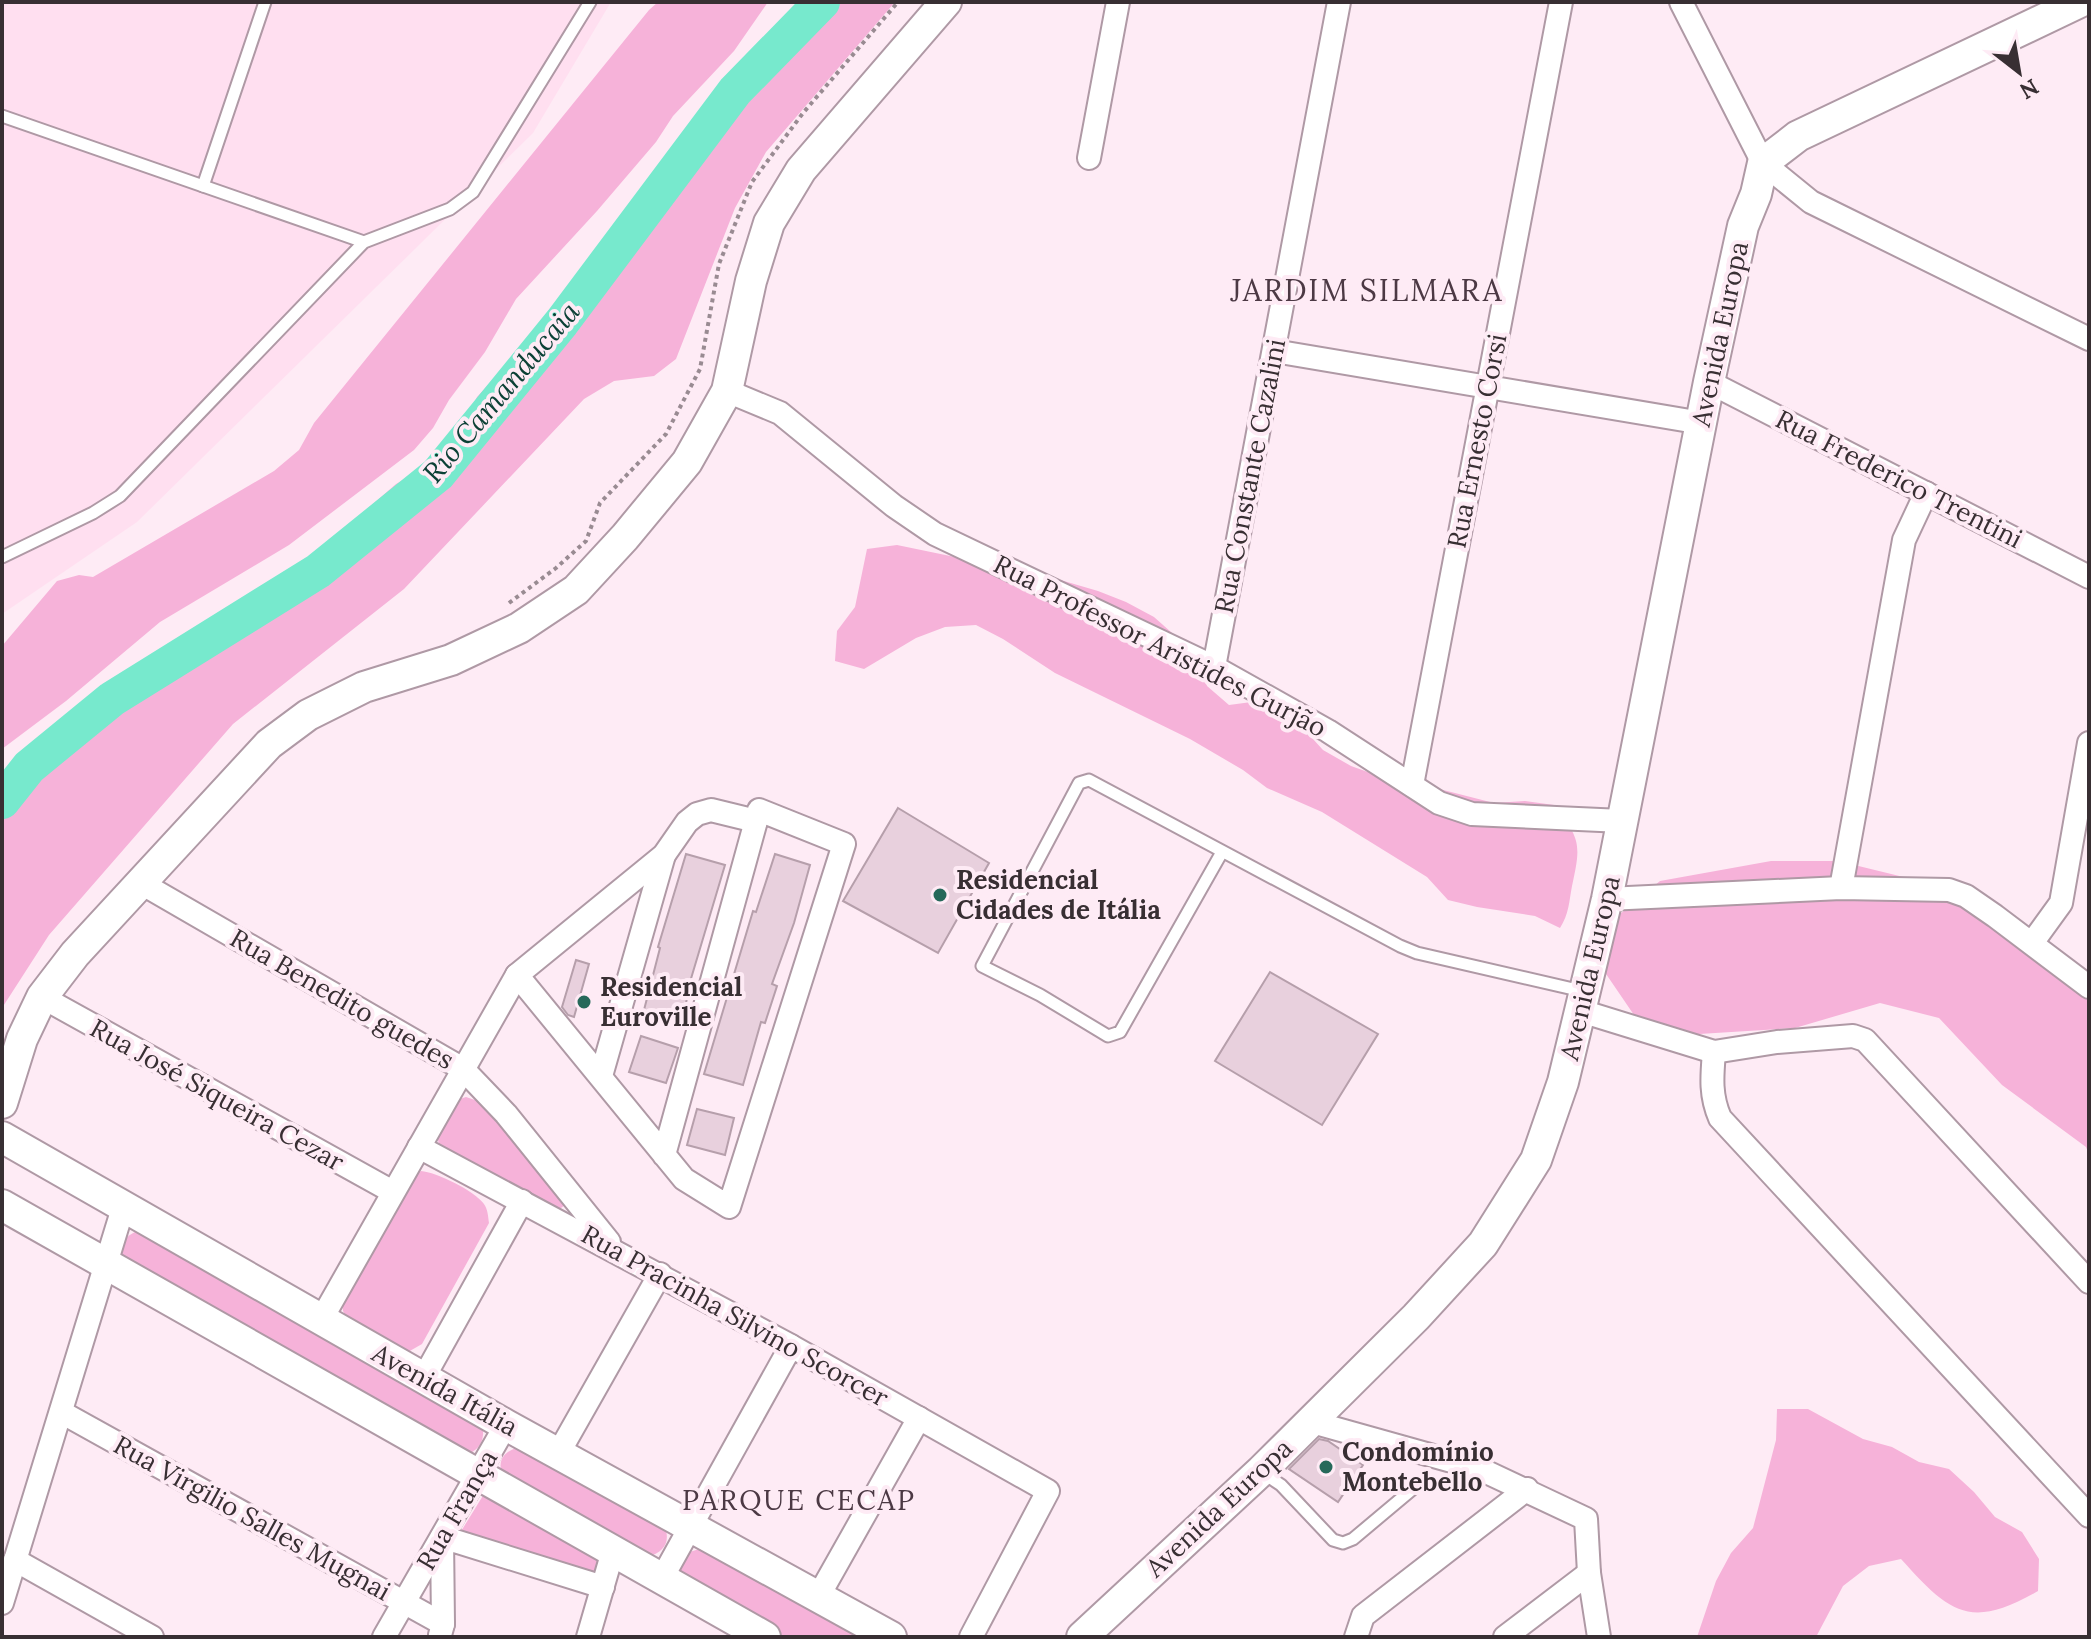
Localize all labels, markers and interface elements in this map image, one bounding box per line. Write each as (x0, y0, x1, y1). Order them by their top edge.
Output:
north arrow (1979, 32, 2059, 112)
text: N (2015, 73, 2044, 106)
street label: Avenida Europa (1684, 238, 1755, 430)
district label: JARDIM SILMARA (1229, 271, 1504, 309)
water label: Rio Camanducaia (415, 294, 588, 490)
street label: Rua Ernesto Corsi (1440, 331, 1513, 551)
street label: Rua Constante Cazalini (1207, 336, 1292, 616)
street label: Rua Frederico Trentini (1770, 402, 2028, 555)
street label: Rua Professor Aristides Gurjão (988, 547, 1332, 744)
place label: Residencial Cidades de Itália (956, 863, 1161, 926)
street label: Avenida Europa (1552, 872, 1627, 1064)
marker: Residencial Cidades de Itália (931, 886, 949, 904)
street label: Rua Benedito guedes (224, 921, 460, 1076)
place label: Residencial Euroville (600, 970, 742, 1033)
marker: Residencial Euroville (575, 993, 593, 1011)
street label: Rua José Siqueira Cezar (85, 1011, 351, 1178)
street label: Rua Pracinha Silvino Scorcer (576, 1217, 895, 1414)
street label: Avenida Itália (366, 1336, 524, 1443)
street label: Rua Virgilio Salles Mugnai (108, 1428, 396, 1607)
street label: Avenida Europa (1138, 1431, 1299, 1585)
place label: Condomínio Montebello (1342, 1435, 1494, 1498)
street label: Rua França (409, 1444, 504, 1576)
marker: Condomínio Montebello (1317, 1458, 1335, 1476)
district label: PARQUE CECAP (682, 1482, 916, 1518)

